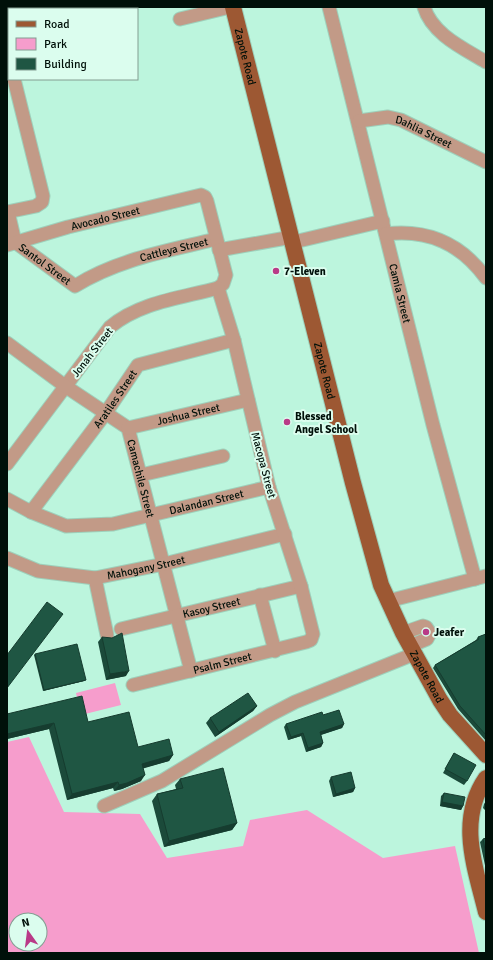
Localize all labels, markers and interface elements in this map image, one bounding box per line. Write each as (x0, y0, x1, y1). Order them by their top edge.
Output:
legend (8, 8, 138, 80)
text: Road (44, 17, 70, 32)
street label: Zapote Road (232, 27, 258, 87)
text: Park (44, 37, 67, 52)
text: Building (44, 57, 87, 72)
street label: Dahlia Street (394, 113, 454, 151)
street label: Avocado Street (70, 204, 141, 233)
street label: Cattleya Street (138, 235, 209, 265)
street label: Santol Street (16, 241, 73, 288)
street label: Camia Street (386, 262, 413, 325)
place label: 7-Eleven (284, 265, 326, 278)
marker: 7-Eleven (271, 266, 281, 276)
street label: Jonah Street (69, 325, 116, 380)
street label: Zapote Road (311, 341, 338, 401)
street label: Aratiles Street (91, 367, 140, 431)
street label: Joshua Street (156, 401, 221, 428)
place label: Blessed Angel School (295, 410, 358, 436)
marker: Blessed Angel School (282, 417, 292, 427)
street label: Macopa Street (248, 431, 279, 500)
street label: Camachile Street (124, 438, 157, 519)
street label: Dalandan Street (168, 487, 245, 517)
street label: Mahogany Street (106, 553, 187, 582)
street label: Kasoy Street (181, 595, 242, 621)
place label: Jeafer (434, 626, 465, 639)
marker: Jeafer (421, 627, 431, 637)
street label: Zapote Road (407, 648, 446, 705)
street label: Psalm Street (192, 650, 253, 677)
north arrow (8, 912, 48, 952)
text: N (20, 916, 31, 930)

